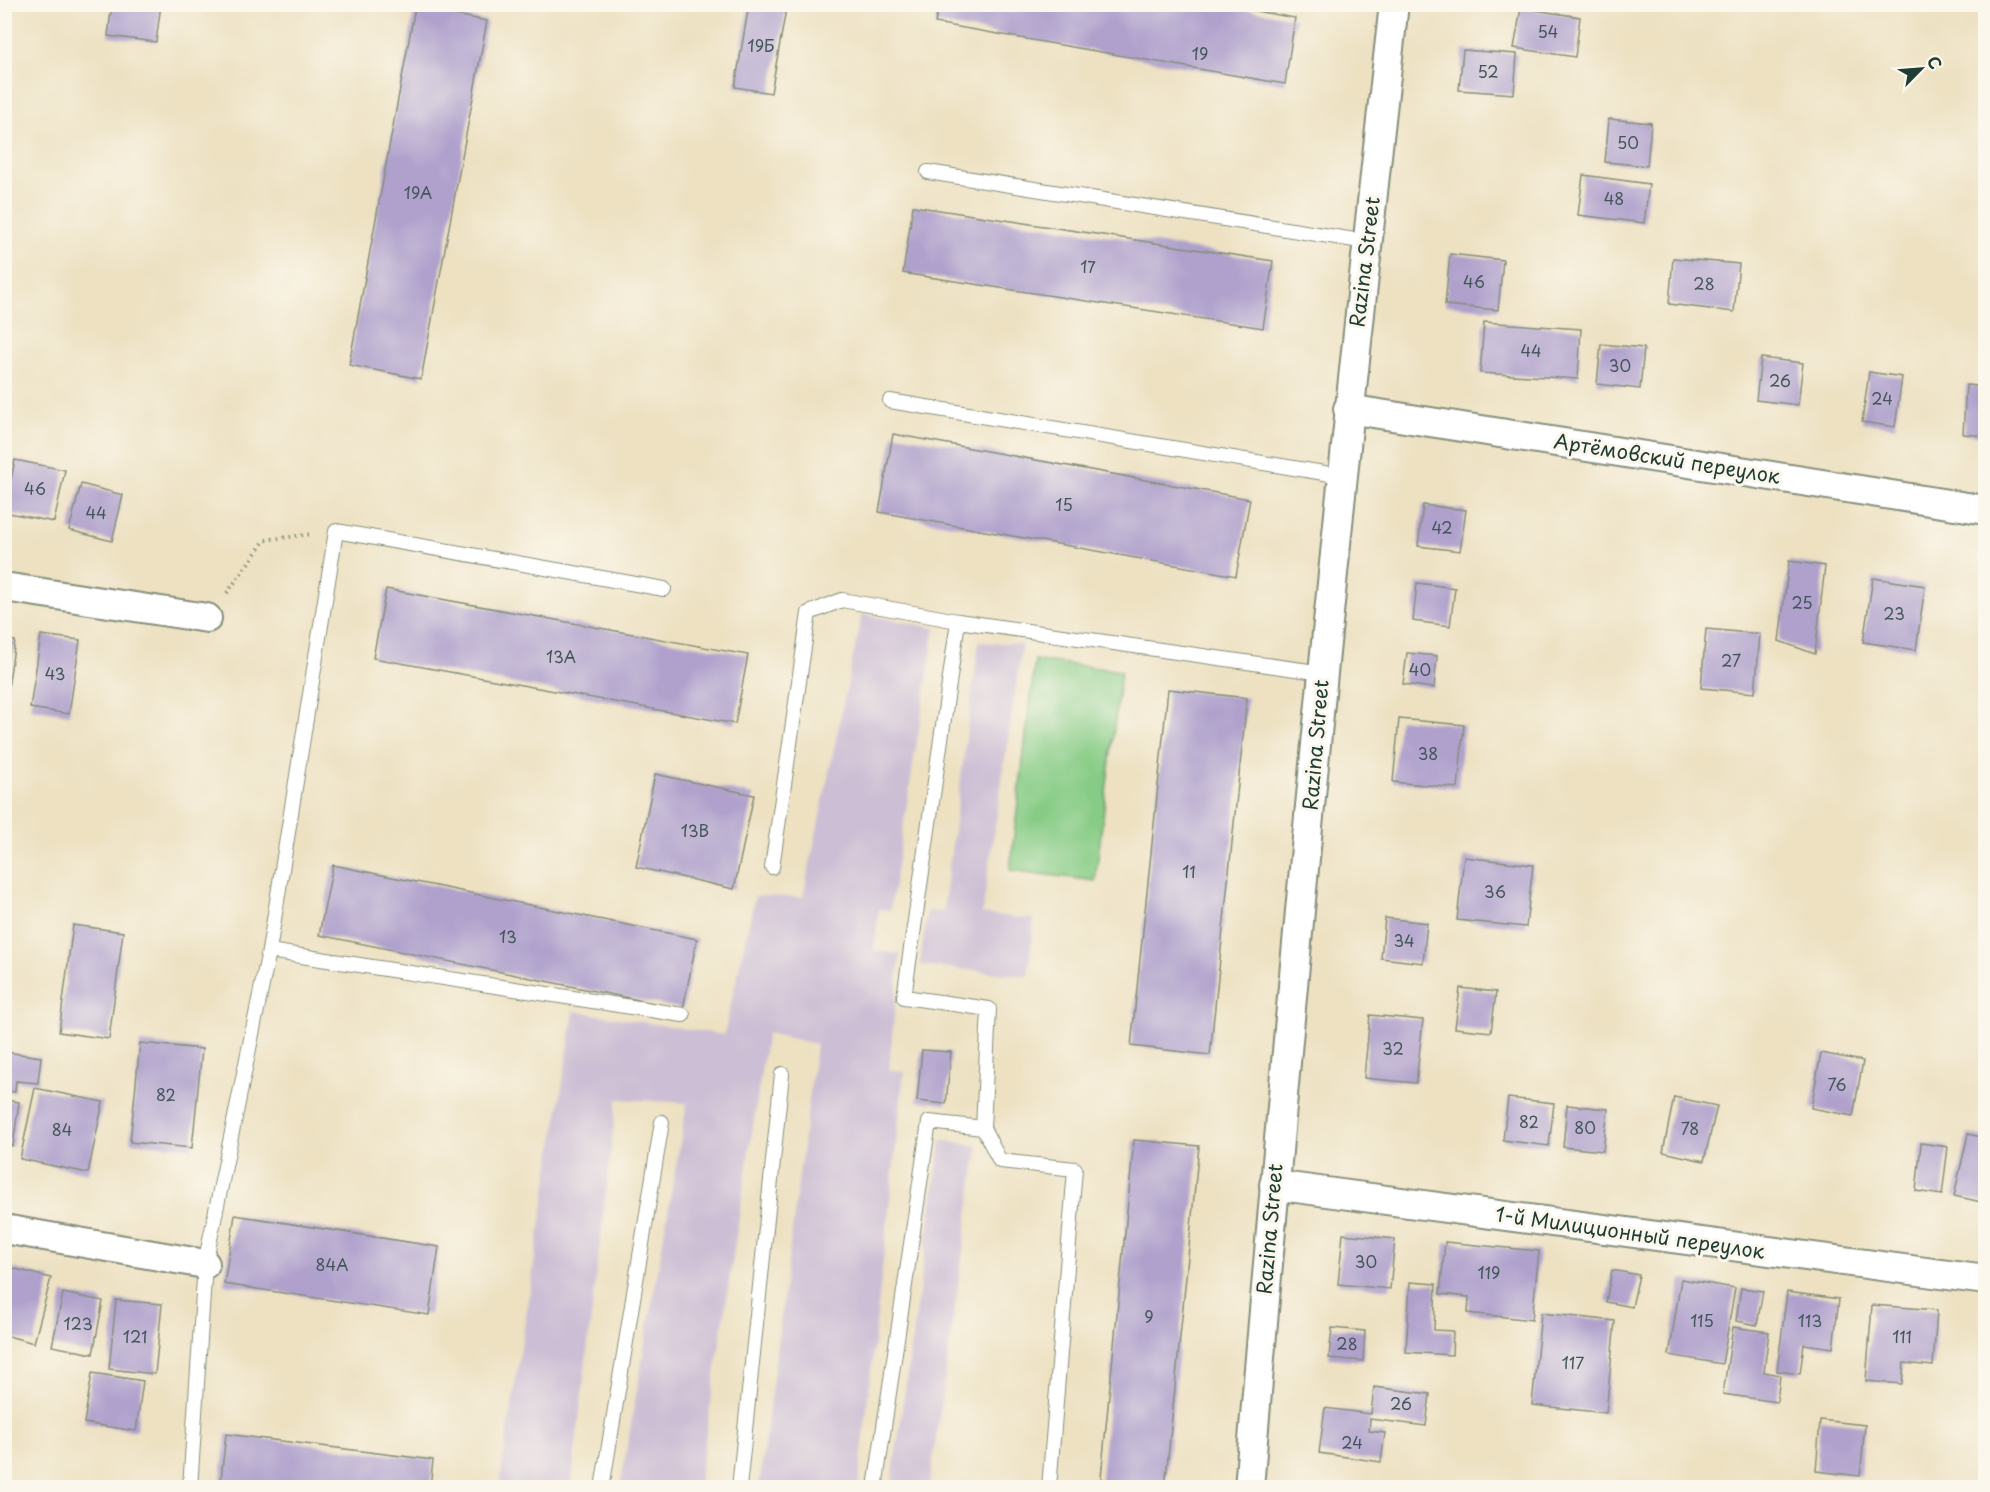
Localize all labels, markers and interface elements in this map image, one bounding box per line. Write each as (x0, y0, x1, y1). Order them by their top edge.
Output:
house number: 54 (1538, 19, 1558, 43)
house number: 19Б (748, 33, 774, 57)
north arrow (1891, 39, 1951, 99)
house number: 19 (1192, 41, 1208, 65)
text: С (1922, 52, 1949, 73)
house number: 52 (1477, 59, 1499, 83)
house number: 50 (1617, 130, 1639, 154)
house number: 19А (404, 180, 432, 204)
house number: 48 (1604, 186, 1624, 210)
street label: Razina Street (1341, 195, 1387, 329)
house number: 17 (1080, 254, 1096, 278)
house number: 46 (1463, 269, 1485, 293)
house number: 28 (1693, 271, 1715, 295)
house number: 44 (1520, 338, 1542, 362)
house number: 30 (1609, 353, 1631, 377)
house number: 26 (1769, 368, 1791, 392)
house number: 24 (1871, 386, 1893, 410)
street label: Артёмовский переулок (1552, 425, 1783, 491)
house number: 46 (24, 476, 46, 500)
house number: 15 (1055, 492, 1073, 516)
house number: 44 (85, 500, 107, 524)
house number: 42 (1431, 515, 1453, 539)
house number: 25 (1791, 590, 1813, 614)
house number: 23 (1883, 601, 1905, 625)
house number: 13А (546, 644, 576, 668)
house number: 27 (1721, 648, 1741, 672)
house number: 40 (1409, 657, 1431, 681)
house number: 43 (45, 661, 65, 685)
street label: Razina Street (1294, 678, 1336, 812)
house number: 38 (1418, 741, 1438, 765)
house number: 13В (681, 818, 709, 842)
house number: 11 (1182, 859, 1196, 883)
house number: 36 (1484, 879, 1506, 903)
house number: 13 (499, 924, 517, 948)
house number: 34 (1393, 928, 1415, 952)
house number: 32 (1382, 1036, 1404, 1060)
house number: 76 (1827, 1072, 1847, 1096)
house number: 82 (156, 1082, 176, 1106)
house number: 82 (1519, 1109, 1539, 1133)
house number: 80 (1574, 1115, 1596, 1139)
house number: 78 (1681, 1116, 1699, 1140)
house number: 84 (52, 1117, 72, 1141)
street label: Razina Street (1248, 1162, 1290, 1296)
street label: 1-й Милиционный переулок (1494, 1198, 1767, 1266)
house number: 30 (1355, 1249, 1377, 1273)
house number: 84А (316, 1252, 348, 1276)
house number: 119 (1478, 1260, 1500, 1284)
house number: 9 (1144, 1304, 1154, 1328)
house number: 115 (1690, 1308, 1714, 1332)
house number: 113 (1798, 1308, 1822, 1332)
house number: 123 (63, 1311, 93, 1335)
house number: 121 (123, 1324, 147, 1348)
house number: 111 (1892, 1324, 1912, 1348)
house number: 28 (1336, 1331, 1358, 1355)
house number: 117 (1562, 1350, 1584, 1374)
house number: 26 (1390, 1391, 1412, 1415)
house number: 24 (1341, 1430, 1363, 1454)

